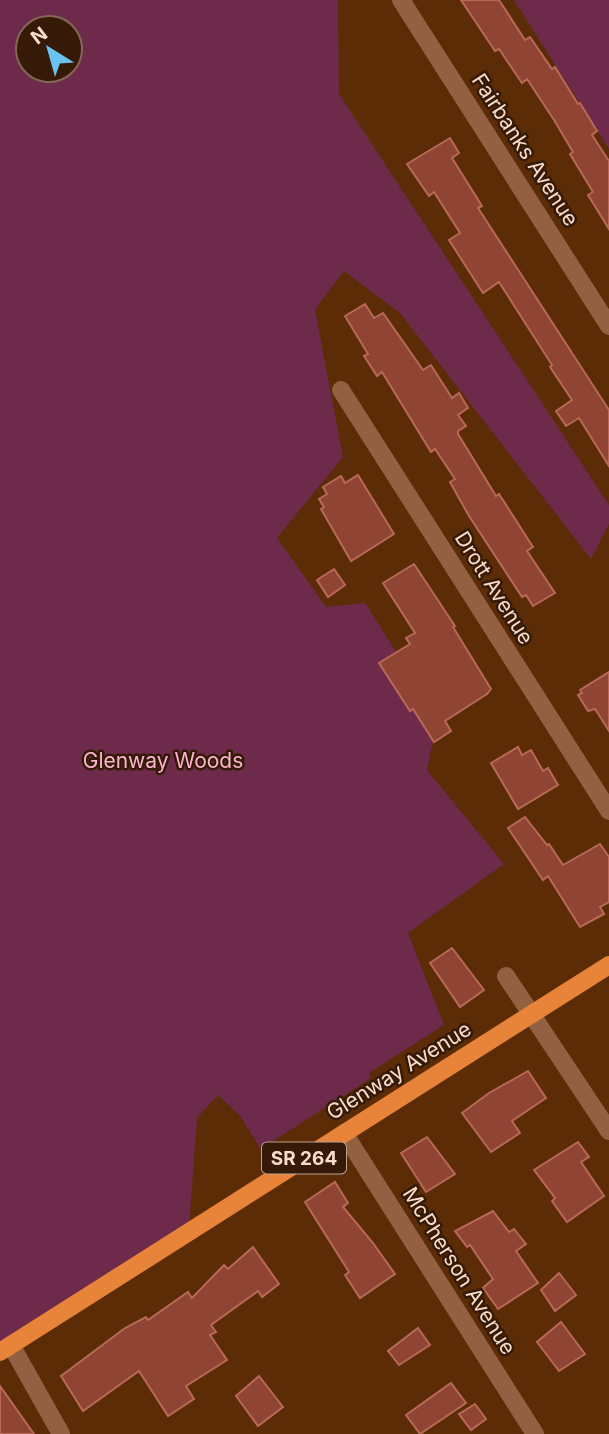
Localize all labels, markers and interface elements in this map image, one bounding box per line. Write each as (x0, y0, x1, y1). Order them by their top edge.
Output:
north arrow (14, 14, 84, 84)
text: N (26, 22, 52, 49)
street label: Fairbanks Avenue (467, 69, 584, 231)
street label: Drott Avenue (450, 527, 539, 649)
park label: Glenway Woods (83, 748, 243, 773)
street label: Glenway Avenue (322, 1016, 476, 1125)
road number: SR 264 (262, 1142, 346, 1174)
street label: McPherson Avenue (398, 1182, 521, 1359)

